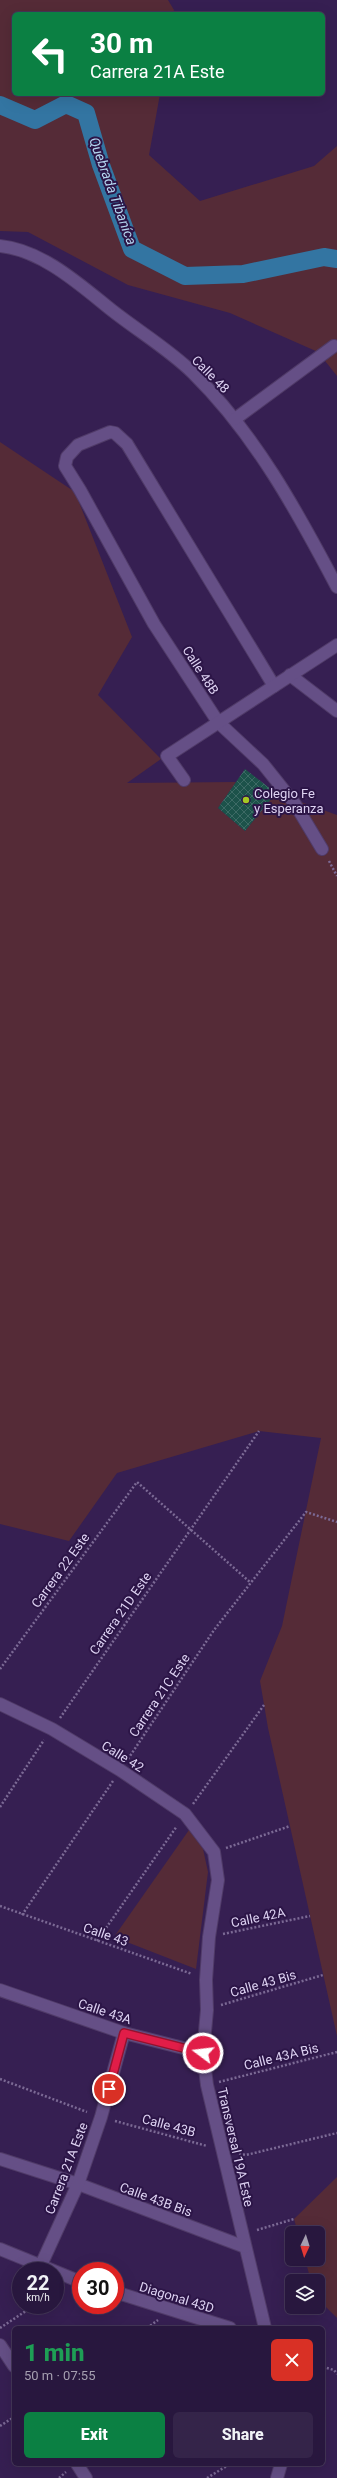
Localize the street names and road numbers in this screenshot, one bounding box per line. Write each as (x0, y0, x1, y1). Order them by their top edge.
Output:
street label: Calle 48 (189, 353, 232, 396)
street label: Calle 48B (179, 643, 222, 697)
street label: Carrera 22 Este (28, 1530, 93, 1611)
street label: Carrera 21D Este (86, 1569, 154, 1657)
street label: Carrera 21C Este (126, 1651, 193, 1740)
street label: Calle 42 (99, 1738, 146, 1775)
street label: Calle 42A (230, 1904, 287, 1931)
street label: Calle 43 (81, 1920, 130, 1949)
street label: Calle 43 Bis (228, 1967, 298, 2000)
street label: Calle 43A (76, 1996, 134, 2027)
street label: Calle 43A Bis (242, 2040, 320, 2073)
street label: Transversal 19A Este (215, 2086, 257, 2208)
street label: Calle 43B (141, 2111, 197, 2140)
street label: Carrera 21A Este (42, 2120, 91, 2216)
street label: Calle 43B Bis (118, 2179, 194, 2220)
street label: Diagonal 43D (138, 2279, 216, 2316)

